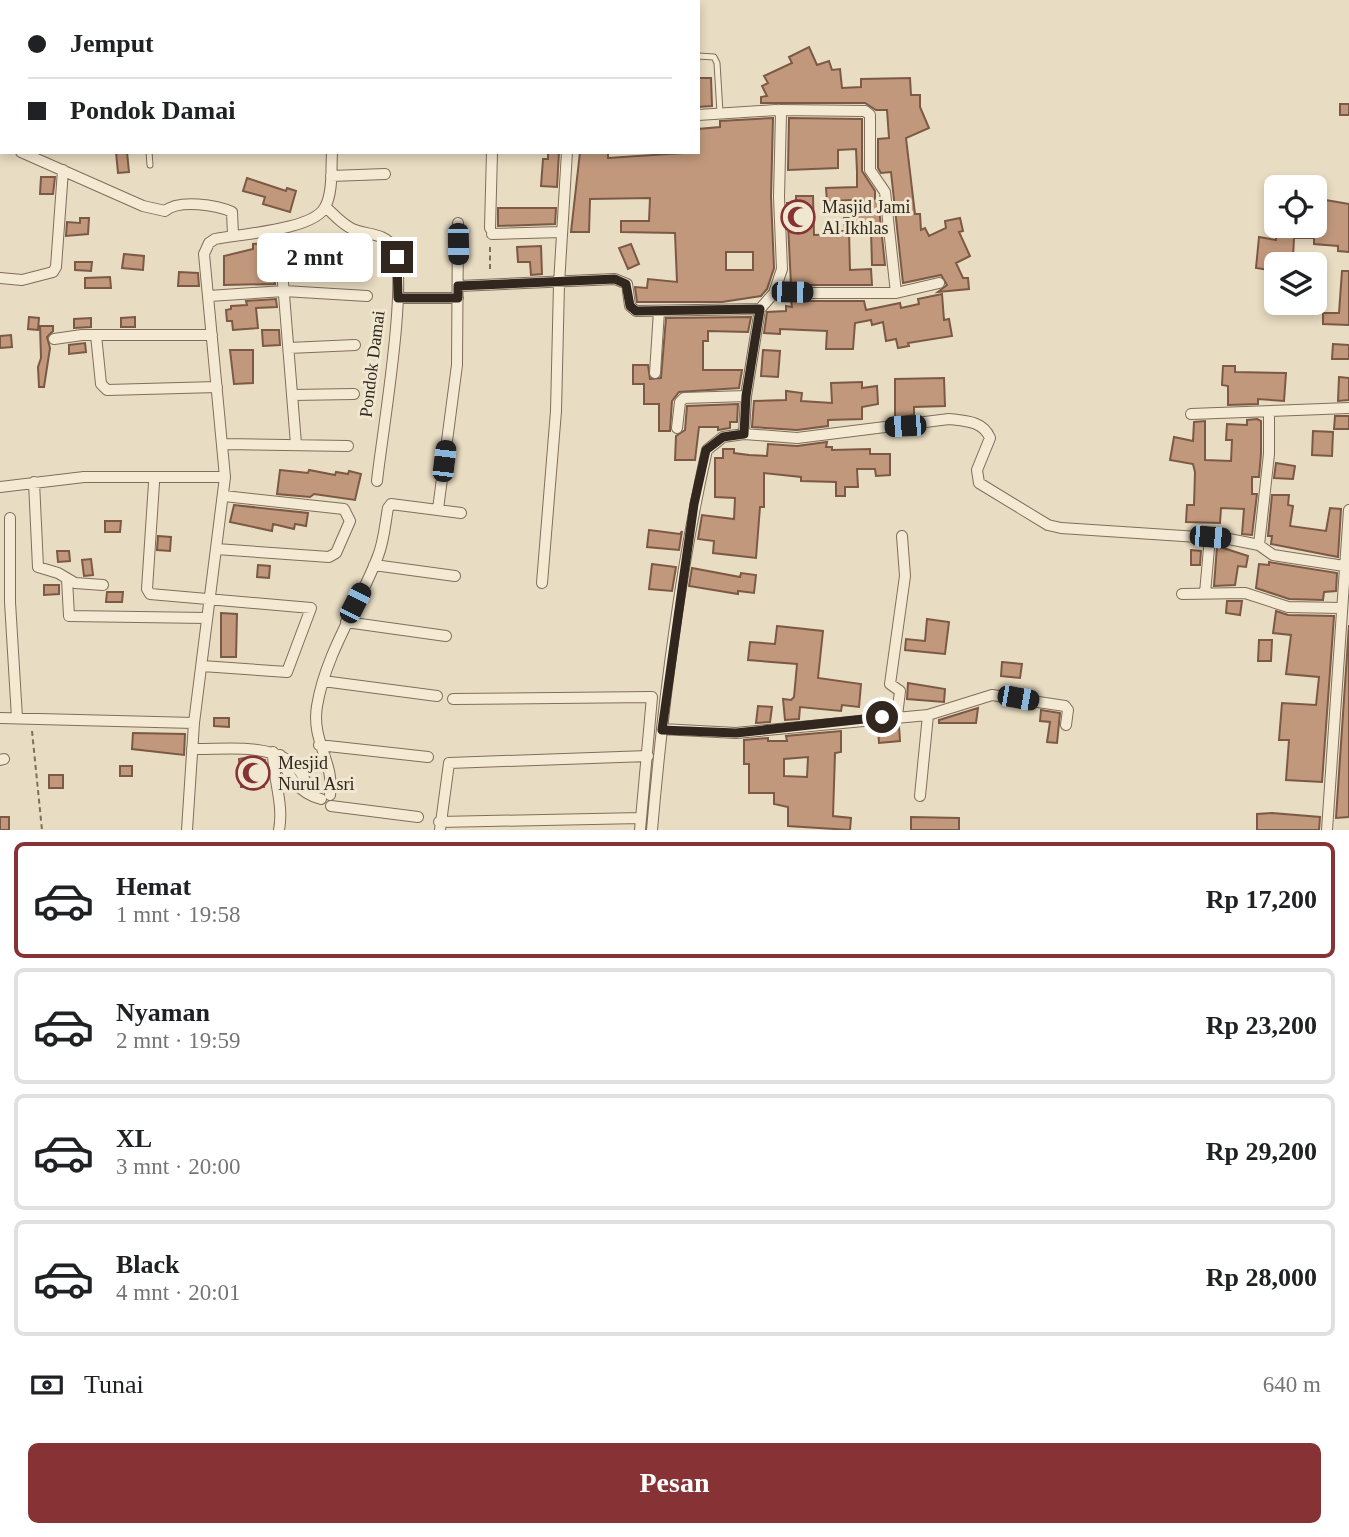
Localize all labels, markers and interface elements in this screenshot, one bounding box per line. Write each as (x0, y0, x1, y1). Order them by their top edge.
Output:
text: Jemput (70, 29, 154, 58)
text: Pondok Damai (70, 96, 235, 125)
map controls (1264, 175, 1327, 315)
button: locate (1264, 175, 1327, 238)
place label: Masjid Jami Al Ikhlas (822, 197, 911, 238)
mosque icon: Masjid Jami Al Ikhlas (779, 198, 817, 236)
car (448, 223, 469, 265)
callout: 2 mnt (257, 232, 372, 282)
route end (381, 241, 413, 273)
text: 2 mnt (287, 245, 343, 270)
button: layers (1264, 252, 1327, 315)
car (771, 281, 814, 303)
street label: Pondok Damai (356, 309, 388, 419)
car (884, 414, 927, 438)
car (432, 439, 457, 483)
car (1189, 525, 1232, 549)
car (337, 580, 374, 626)
car (996, 684, 1041, 712)
route start (866, 701, 898, 733)
place label: Mesjid Nurul Asri (278, 753, 355, 794)
mosque icon: Mesjid Nurul Asri (234, 754, 272, 792)
icon: car (32, 869, 95, 932)
text: Hemat (116, 872, 191, 901)
text: Rp 17,200 (1206, 885, 1317, 914)
text: 1 mnt · 19:58 (116, 902, 241, 927)
icon: car (32, 995, 95, 1058)
text: Nyaman (116, 998, 210, 1027)
text: Rp 23,200 (1206, 1011, 1317, 1040)
text: 2 mnt · 19:59 (116, 1028, 241, 1053)
icon: car (32, 1121, 95, 1184)
text: XL (116, 1124, 152, 1153)
text: Rp 29,200 (1206, 1137, 1317, 1166)
text: 3 mnt · 20:00 (116, 1154, 241, 1179)
icon: car (32, 1247, 95, 1310)
text: Black (116, 1250, 180, 1279)
text: Rp 28,000 (1206, 1263, 1317, 1292)
text: 4 mnt · 20:01 (116, 1280, 241, 1305)
icon: cash (28, 1366, 66, 1404)
text: Tunai (84, 1370, 144, 1399)
text: 640 m (1263, 1372, 1321, 1397)
button: Pesan (28, 1443, 1321, 1523)

